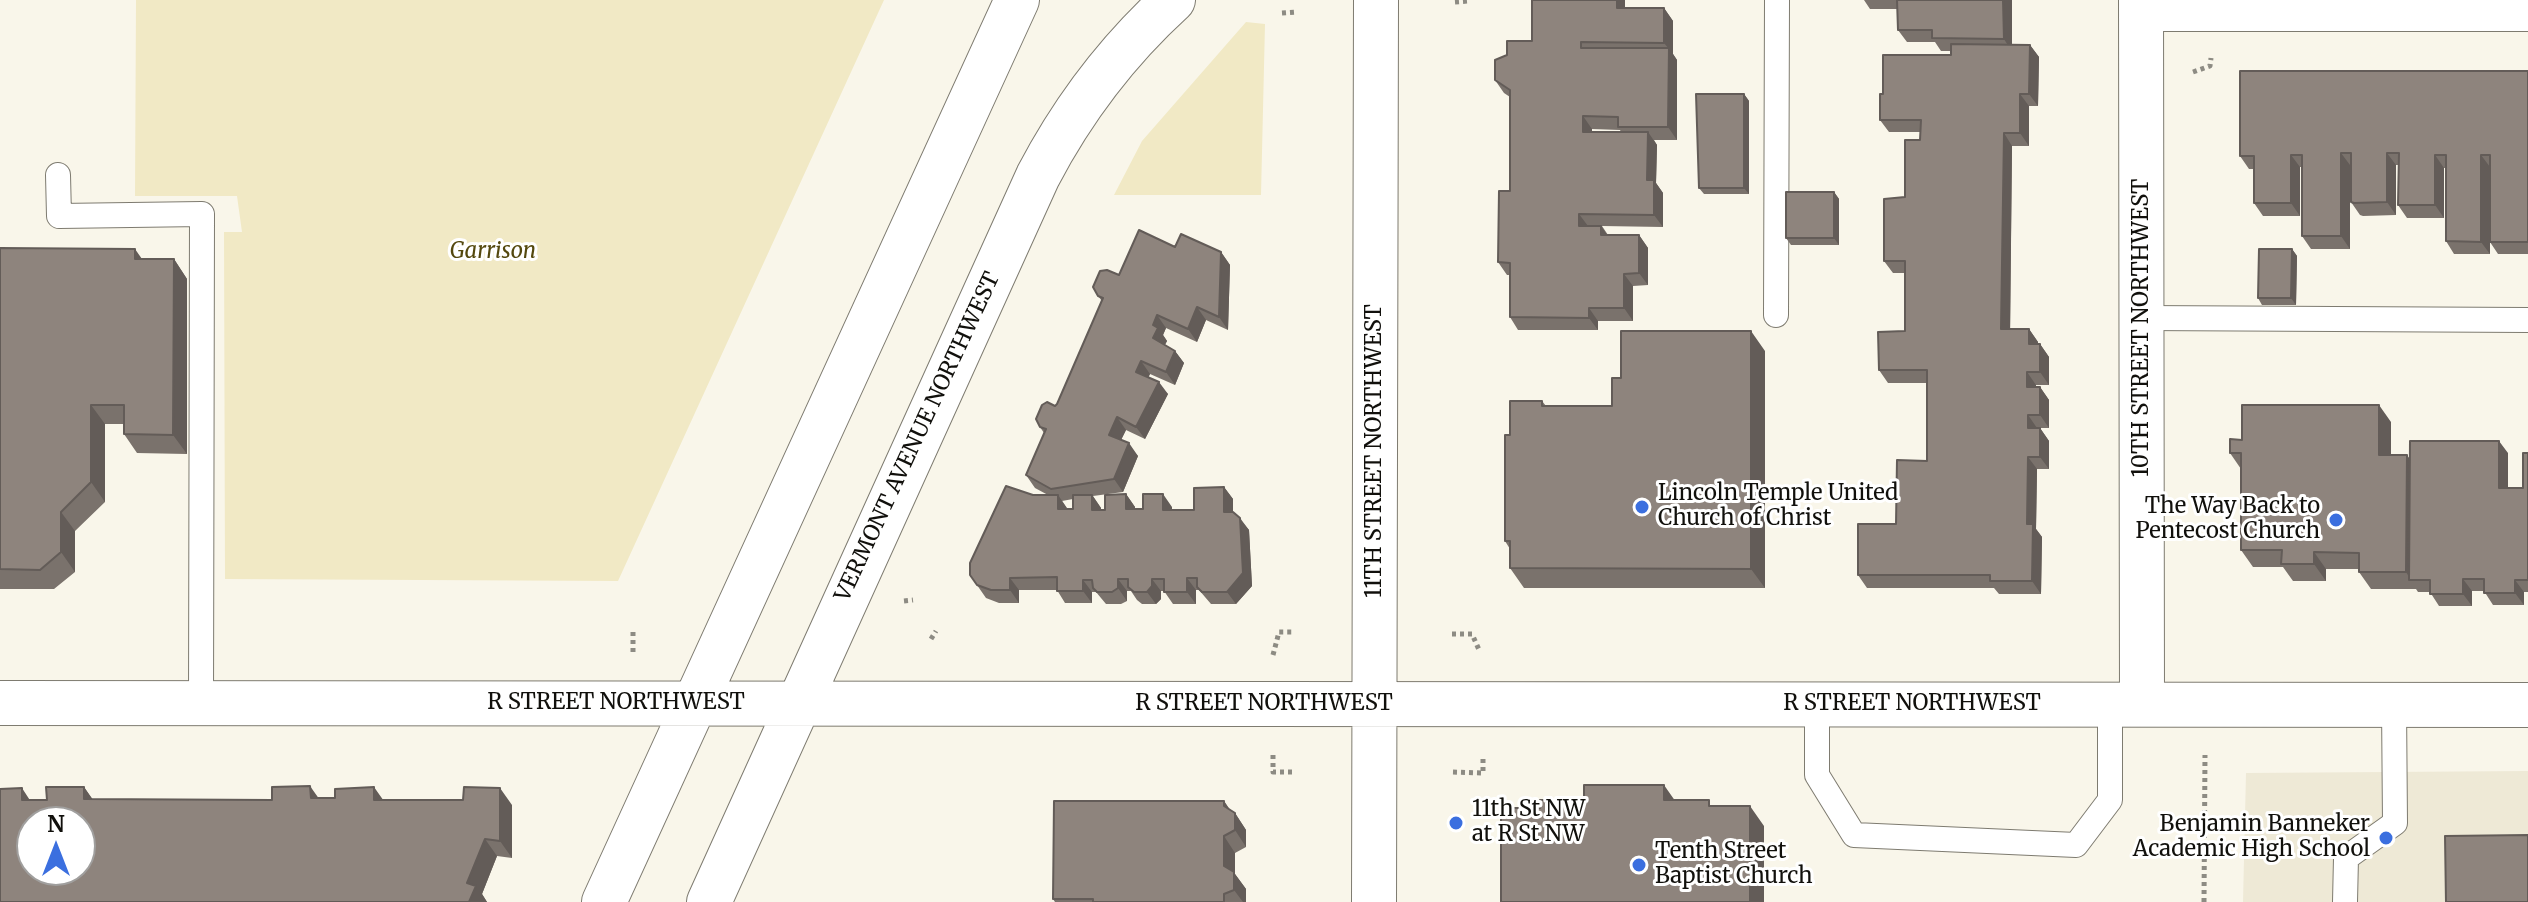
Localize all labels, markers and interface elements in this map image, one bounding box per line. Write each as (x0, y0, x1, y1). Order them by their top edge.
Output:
street label: 10TH STREET NORTHWEST (2129, 179, 2155, 477)
park label: Garrison (450, 239, 536, 265)
street label: VERMONT AVENUE NORTHWEST (830, 268, 1006, 606)
street label: 11TH STREET NORTHWEST (1362, 304, 1388, 598)
place label: Lincoln Temple United Church of Christ (1658, 481, 1898, 532)
place label: The Way Back to Pentecost Church (2136, 494, 2320, 546)
marker: Lincoln Temple United Church of Christ (1633, 498, 1651, 516)
marker: The Way Back to Pentecost Church (2327, 511, 2345, 529)
street label: R STREET NORTHWEST (487, 690, 745, 716)
street label: R STREET NORTHWEST (1135, 691, 1393, 717)
street label: R STREET NORTHWEST (1783, 691, 2041, 717)
place label: 11th St NW at R St NW (1472, 797, 1585, 848)
north arrow (16, 806, 96, 886)
text: N (47, 810, 65, 838)
place label: Benjamin Banneker Academic High School (2133, 812, 2370, 864)
marker: 11th St NW at R St NW (1447, 814, 1465, 832)
marker: Benjamin Banneker Academic High School (2377, 829, 2395, 847)
place label: Tenth Street Baptist Church (1655, 839, 1813, 890)
marker: Tenth Street Baptist Church (1630, 856, 1648, 874)

